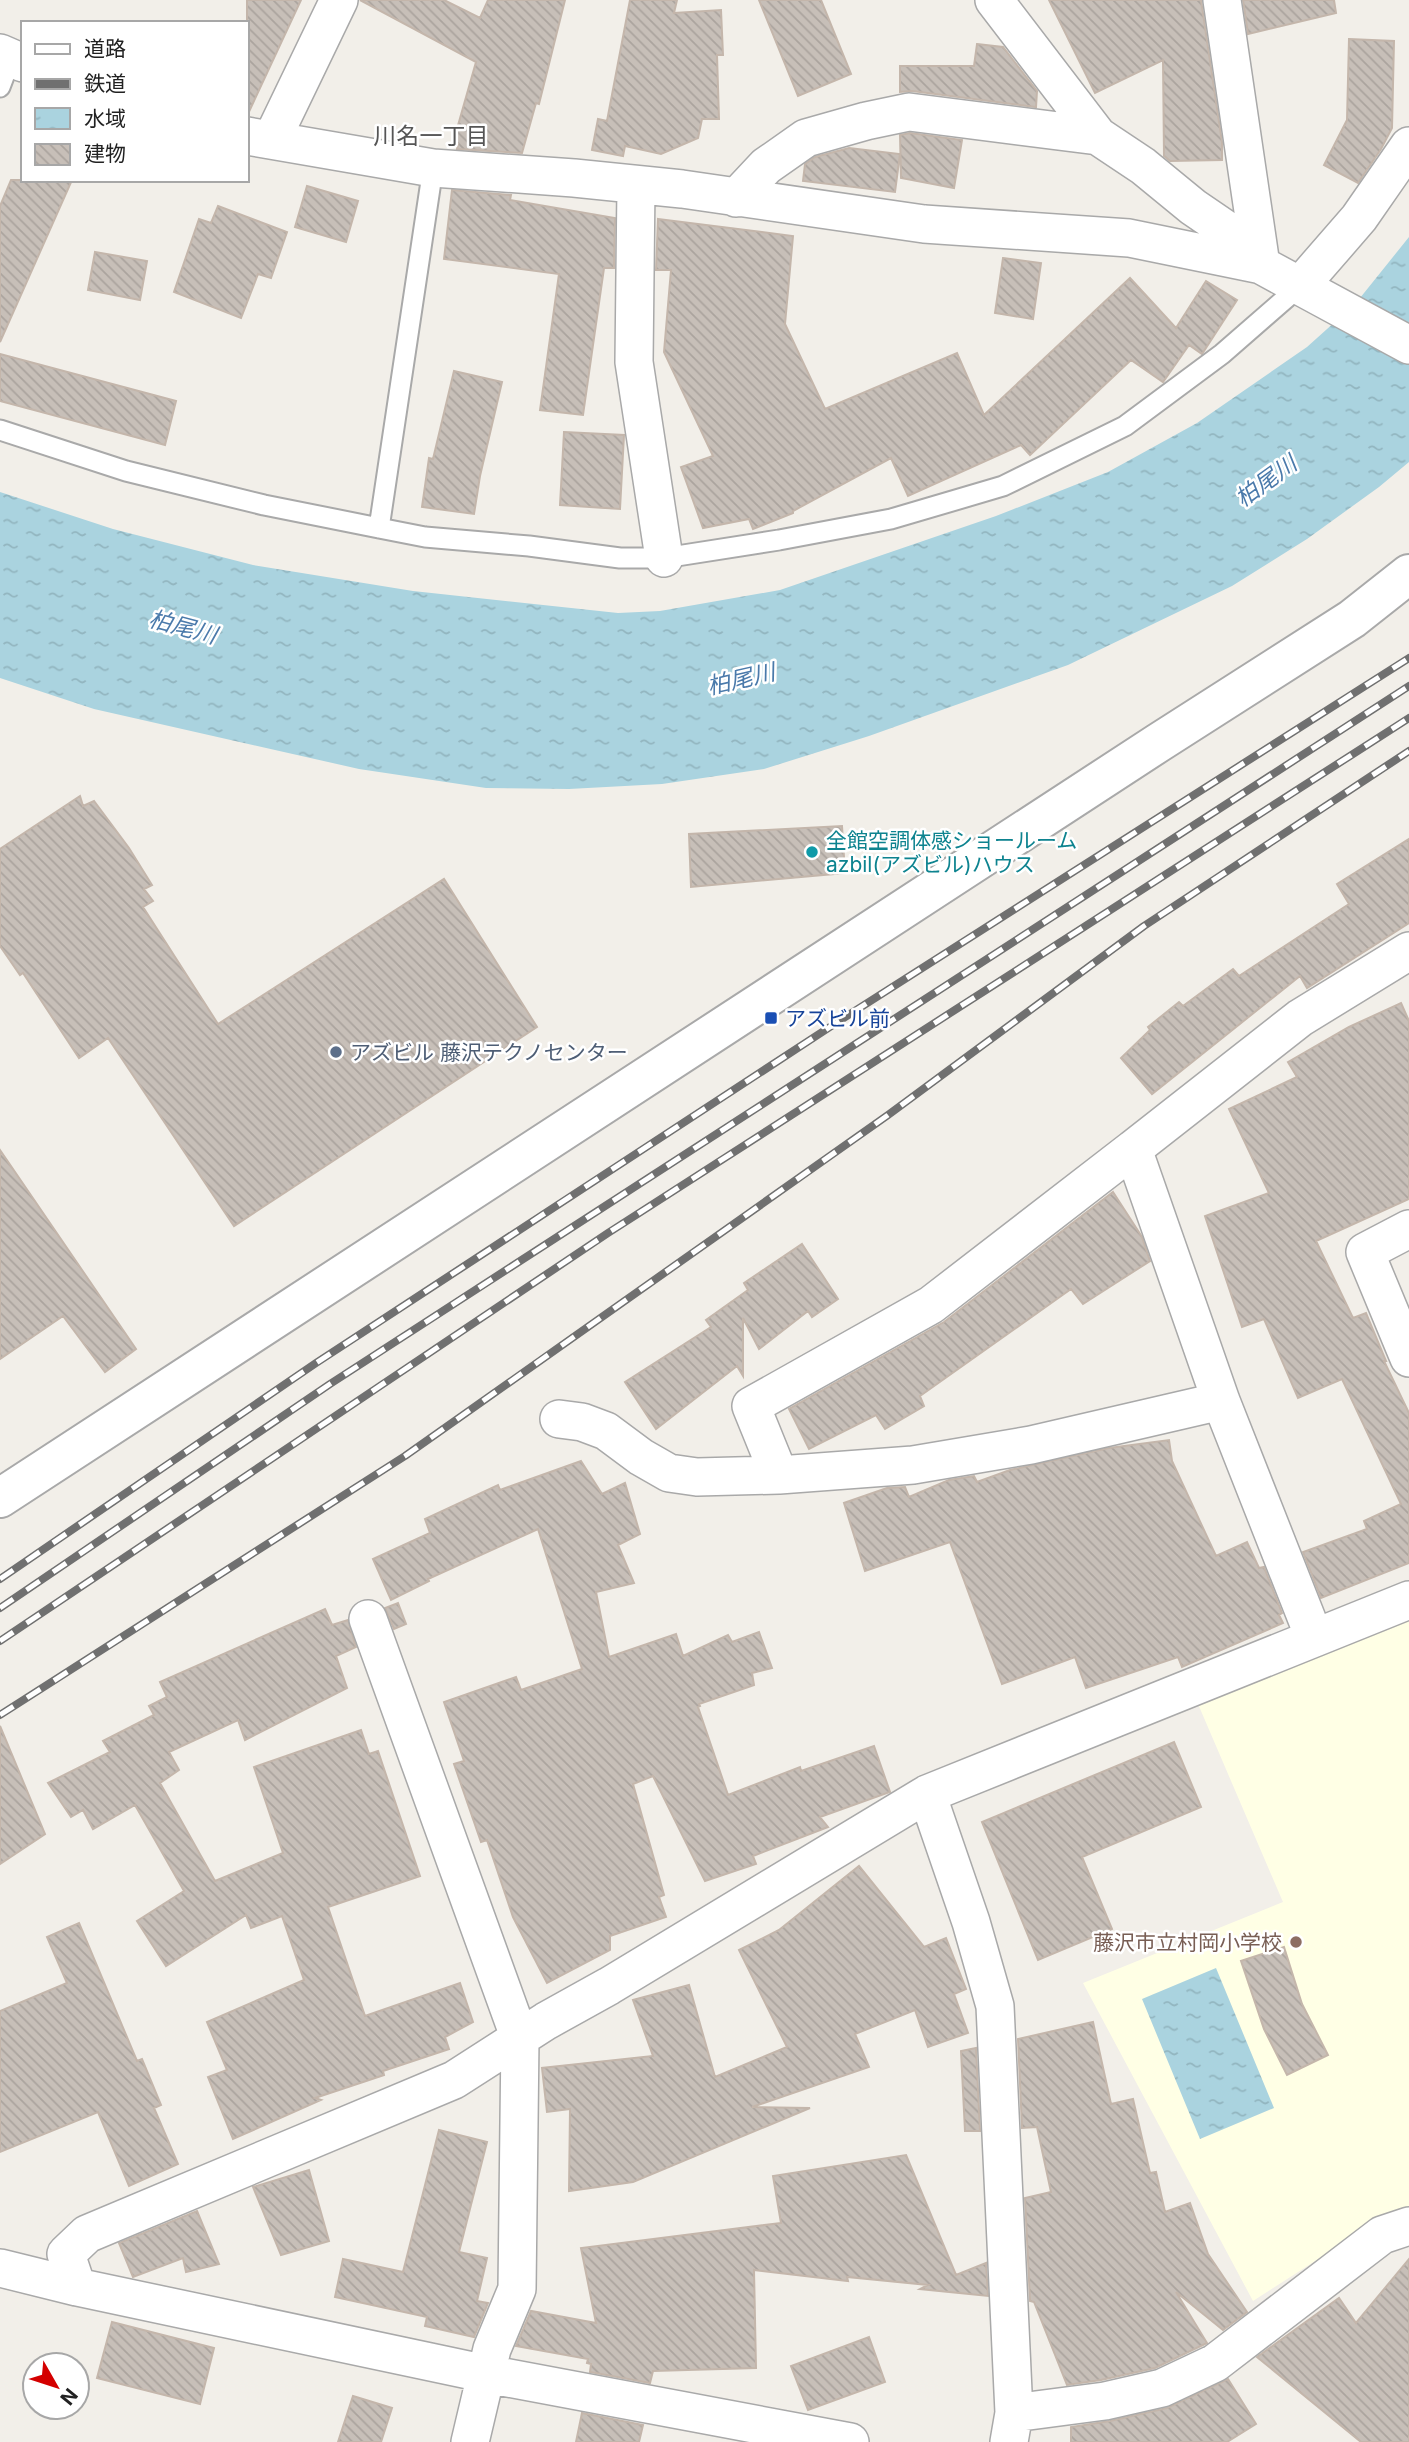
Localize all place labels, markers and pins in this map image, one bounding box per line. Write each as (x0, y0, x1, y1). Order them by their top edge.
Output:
place label: 全館空調体感ショールーム azbil(アズビル)ハウス (826, 828, 1077, 877)
marker: 全館空調体感ショールーム azbil(アズビル)ハウス (804, 844, 820, 860)
place label: アズビル前 (785, 1006, 890, 1031)
marker: アズビル前 (763, 1010, 779, 1026)
place label: アズビル 藤沢テクノセンター (350, 1040, 628, 1065)
marker: アズビル 藤沢テクノセンター (328, 1044, 344, 1060)
place label: 藤沢市立村岡小学校 (1093, 1930, 1282, 1955)
marker: 藤沢市立村岡小学校 (1288, 1934, 1304, 1950)

